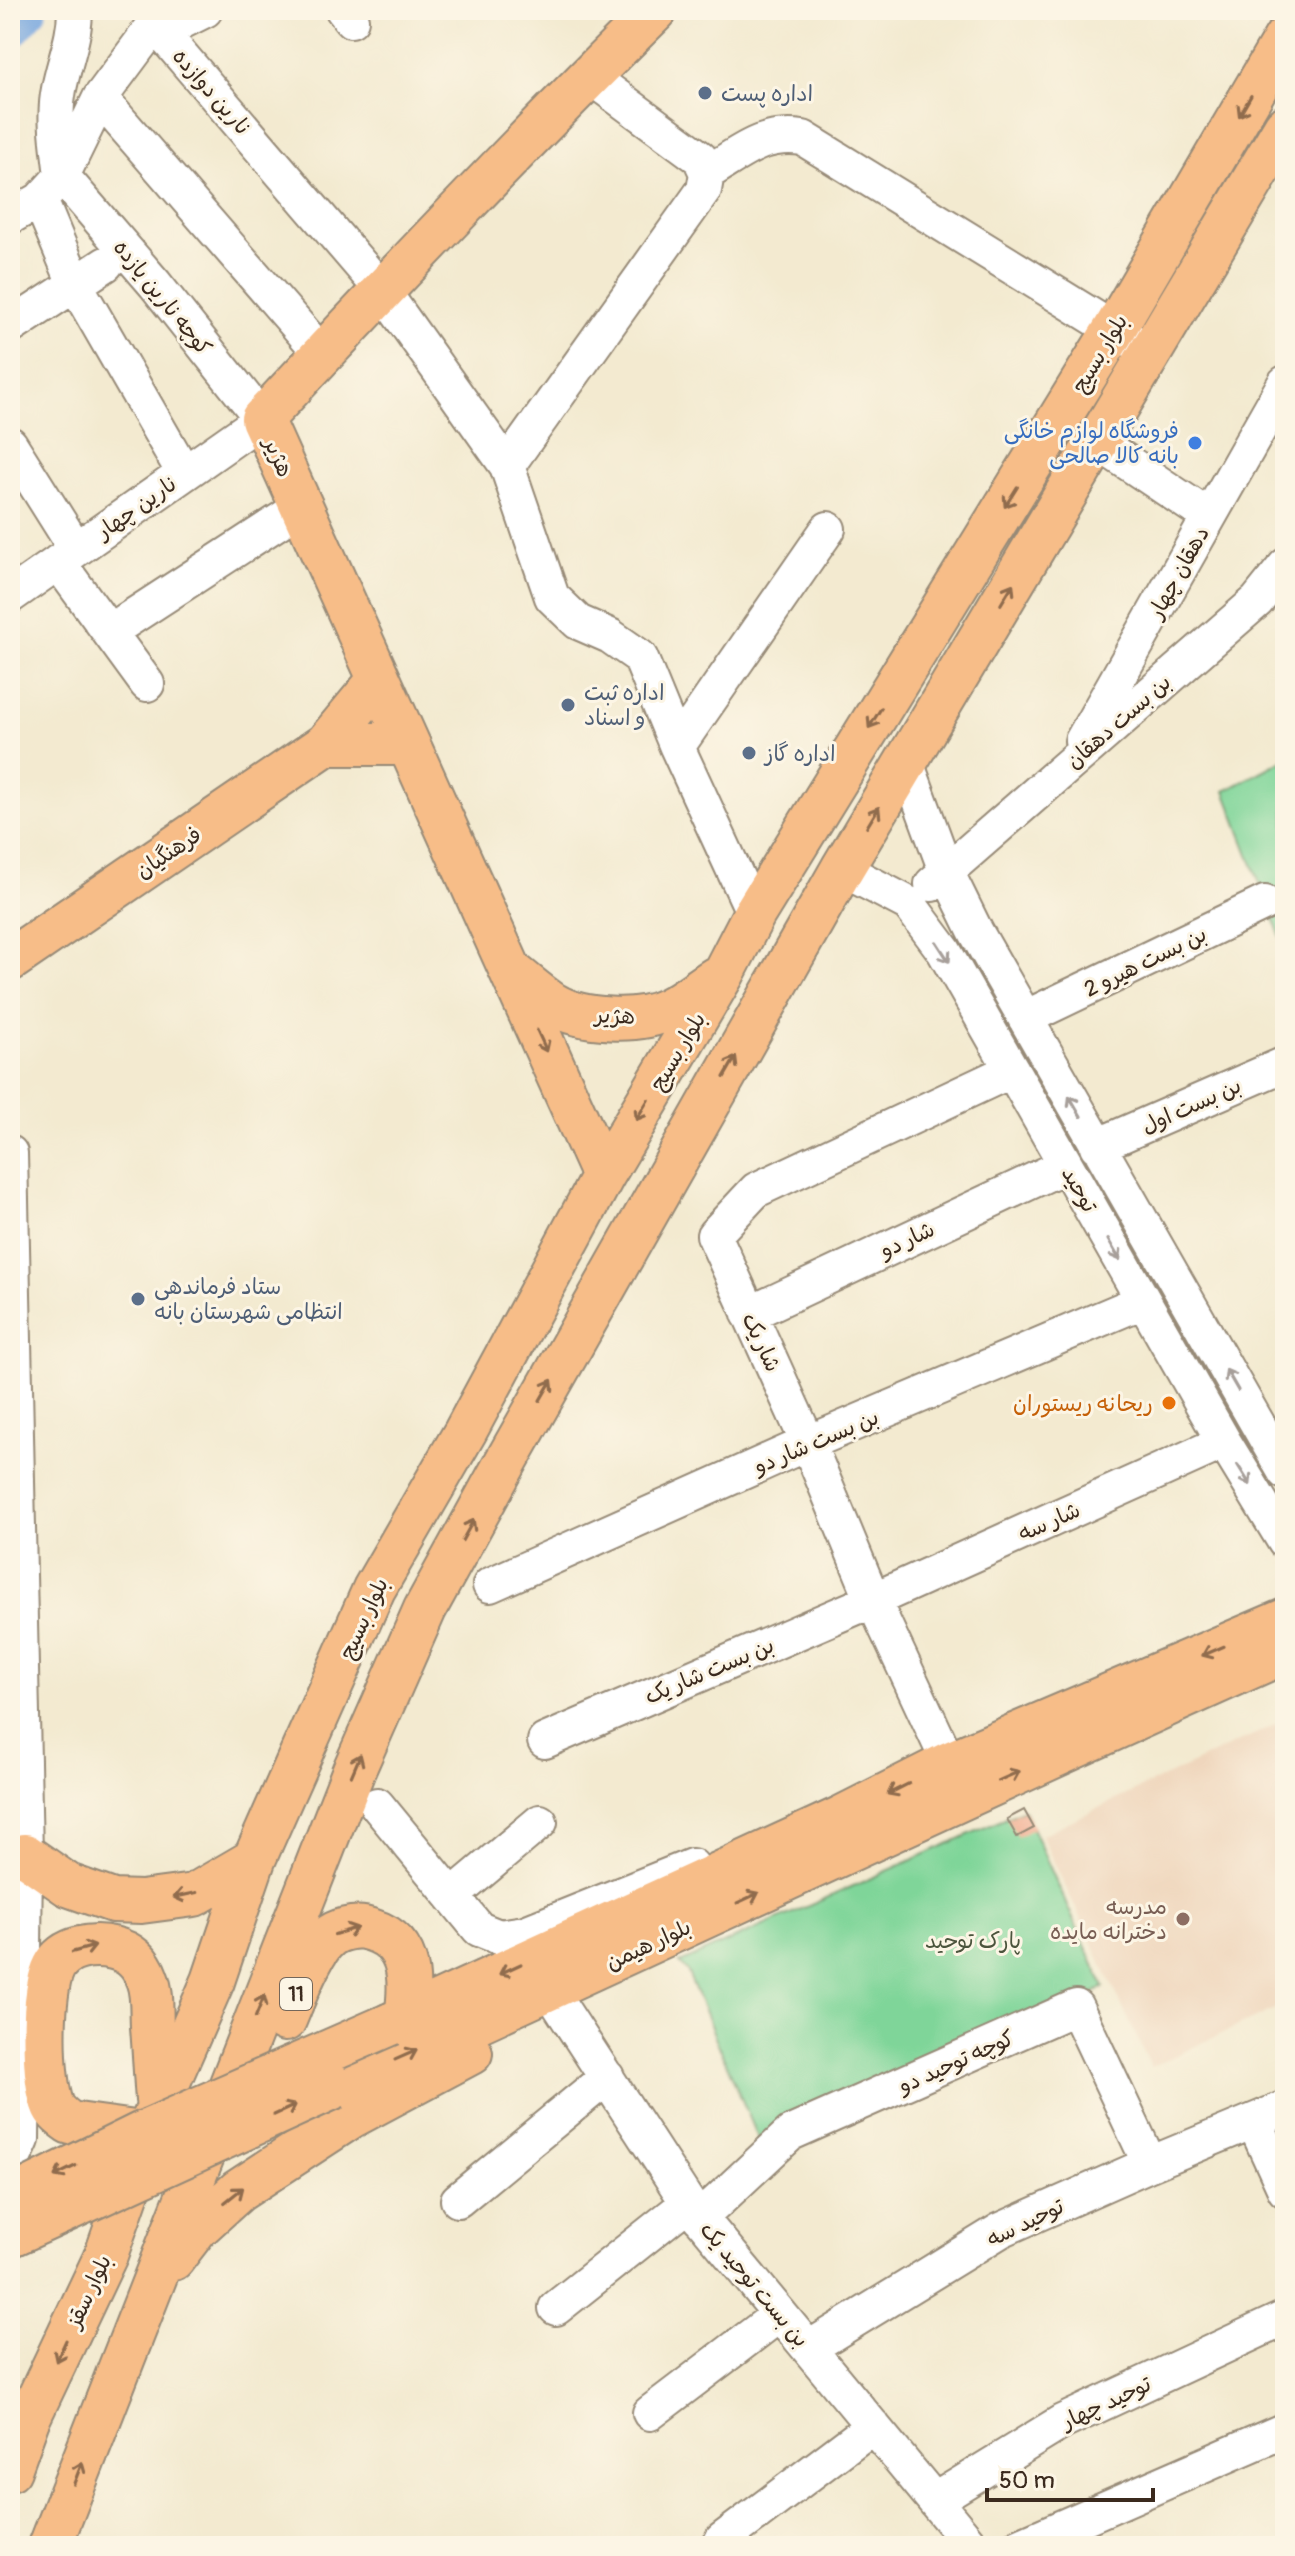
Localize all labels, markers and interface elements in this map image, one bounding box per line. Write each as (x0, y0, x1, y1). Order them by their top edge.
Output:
street label: نارین دوازده (166, 43, 256, 141)
place label: اداره پست (721, 80, 813, 108)
marker: اداره پست (696, 84, 714, 102)
one-way arrow (1237, 94, 1253, 117)
street label: کوچه نارین یازده (107, 234, 217, 361)
street label: بلوار بسیج (1066, 309, 1135, 398)
place label: فروشگاه لوازم خانگی بانه کالا صالحی (1004, 417, 1179, 470)
street label: هژیر (256, 432, 299, 481)
marker: فروشگاه لوازم خانگی بانه کالا صالحی (1186, 434, 1204, 452)
street label: نارین چهار (90, 470, 182, 547)
one-way arrow (1003, 485, 1019, 508)
street label: دهقان چهار (1141, 521, 1216, 625)
one-way arrow (999, 583, 1015, 606)
street label: بن بست دهقان (1060, 668, 1177, 775)
place label: اداره ثبت و اسناد (584, 679, 664, 732)
marker: اداره ثبت و اسناد (559, 696, 577, 714)
one-way arrow (866, 706, 882, 729)
place label: اداره گاز (763, 740, 835, 768)
marker: اداره گاز (740, 744, 758, 762)
one-way arrow (866, 806, 882, 829)
street label: فرهنگیان (130, 821, 207, 885)
street label: بن بست هیرو 2 (1080, 920, 1211, 1004)
one-way arrow (935, 940, 952, 962)
street label: هژیر (592, 1001, 636, 1031)
street label: بلوار بسیج (644, 1007, 713, 1096)
one-way arrow (535, 1028, 550, 1052)
one-way arrow (722, 1056, 738, 1079)
street label: بن بست اول (1137, 1072, 1246, 1140)
one-way arrow (1067, 1095, 1083, 1118)
one-way arrow (634, 1098, 650, 1121)
street label: توحید (1055, 1161, 1104, 1218)
street label: شار دو (874, 1215, 939, 1265)
one-way arrow (1106, 1238, 1122, 1261)
place label: ستاد فرماندهی انتظامی شهرستان بانه (154, 1273, 343, 1326)
marker: ستاد فرماندهی انتظامی شهرستان بانه (129, 1290, 147, 1308)
street label: شار یک (735, 1308, 787, 1376)
one-way arrow (1224, 1369, 1240, 1392)
one-way arrow (538, 1379, 554, 1402)
place label: ریحانە ریستوران (1013, 1390, 1153, 1418)
marker: ریحانە ریستوران (1160, 1394, 1178, 1412)
street label: بن بست شار دو (748, 1403, 883, 1482)
one-way arrow (1236, 1463, 1252, 1486)
street label: شار سه (1014, 1496, 1085, 1548)
one-way arrow (460, 1519, 476, 1542)
street label: بلوار بسیج (333, 1573, 396, 1664)
street label: بن بست شار یک (640, 1631, 778, 1711)
one-way arrow (1201, 1644, 1226, 1659)
one-way arrow (350, 1753, 365, 1777)
one-way arrow (996, 1768, 1020, 1783)
one-way arrow (887, 1781, 911, 1797)
one-way arrow (172, 1888, 198, 1903)
one-way arrow (735, 1890, 759, 1905)
place label: مدرسه دخترانه مایده (1050, 1893, 1167, 1946)
marker: مدرسه دخترانه مایده (1174, 1910, 1192, 1928)
street label: بلوار هیمن (601, 1913, 696, 1977)
one-way arrow (333, 1923, 358, 1937)
park label: پارک توحید (925, 1927, 1021, 1955)
one-way arrow (70, 1940, 96, 1955)
one-way arrow (498, 1962, 522, 1977)
road number: 11 (280, 1978, 312, 2010)
one-way arrow (254, 1994, 269, 2019)
street label: کوچه توحید دو (892, 2024, 1019, 2101)
one-way arrow (393, 2046, 417, 2061)
one-way arrow (272, 2102, 296, 2117)
one-way arrow (53, 2164, 77, 2179)
one-way arrow (223, 2187, 244, 2204)
street label: توحید سه (982, 2192, 1069, 2253)
street label: بن بست توحید یک (694, 2216, 815, 2353)
street label: بلوار سقز (59, 2250, 118, 2334)
one-way arrow (53, 2338, 68, 2362)
street label: توحید چهار (1055, 2370, 1156, 2437)
scale bar (987, 2452, 1153, 2502)
one-way arrow (72, 2461, 86, 2486)
text: 50 m (999, 2466, 1055, 2495)

